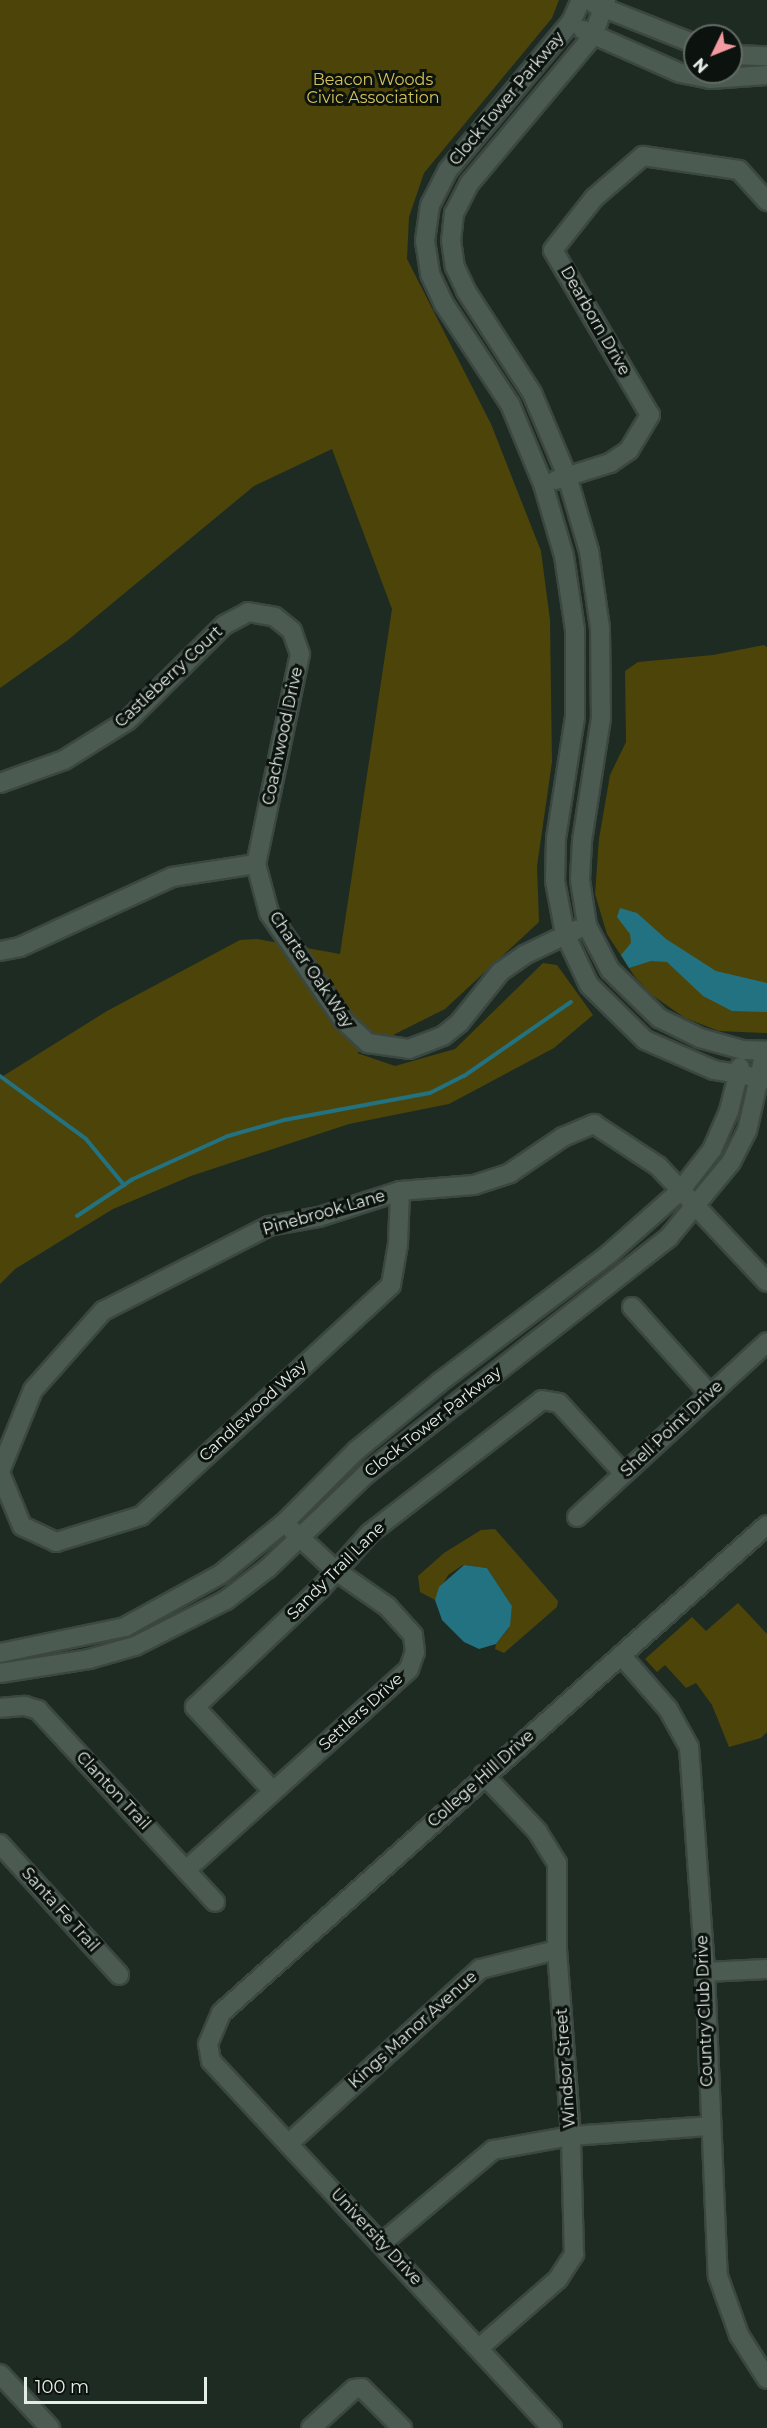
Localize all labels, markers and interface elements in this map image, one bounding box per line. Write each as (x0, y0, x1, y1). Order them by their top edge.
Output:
north arrow (683, 24, 743, 84)
street label: Clock Tower Parkway (446, 28, 568, 170)
text: N (690, 54, 712, 76)
park label: Beacon Woods Civic Association (306, 70, 440, 108)
street label: Dearborn Drive (556, 263, 634, 379)
street label: Castleberry Court (111, 622, 227, 732)
street label: Coachwood Drive (259, 665, 307, 807)
street label: Charter Oak Way (265, 908, 357, 1032)
street label: Pinebrook Lane (261, 1186, 387, 1240)
street label: Candlewood Way (195, 1356, 311, 1466)
street label: Clock Tower Parkway (361, 1363, 505, 1481)
street label: Shell Point Drive (617, 1377, 727, 1481)
street label: Sandy Trail Lane (283, 1518, 389, 1624)
street label: Settlers Drive (315, 1669, 407, 1755)
street label: College Hill Drive (424, 1726, 538, 1832)
street label: Clanton Trail (72, 1748, 154, 1834)
street label: Santa Fe Trail (17, 1864, 103, 1956)
street label: Country Club Drive (693, 1935, 717, 2087)
street label: Kings Manor Avenue (345, 1967, 481, 2093)
street label: Windsor Street (552, 2007, 580, 2129)
street label: University Drive (326, 2185, 426, 2289)
scale bar (27, 2365, 210, 2403)
text: 100 m (35, 2376, 89, 2398)

